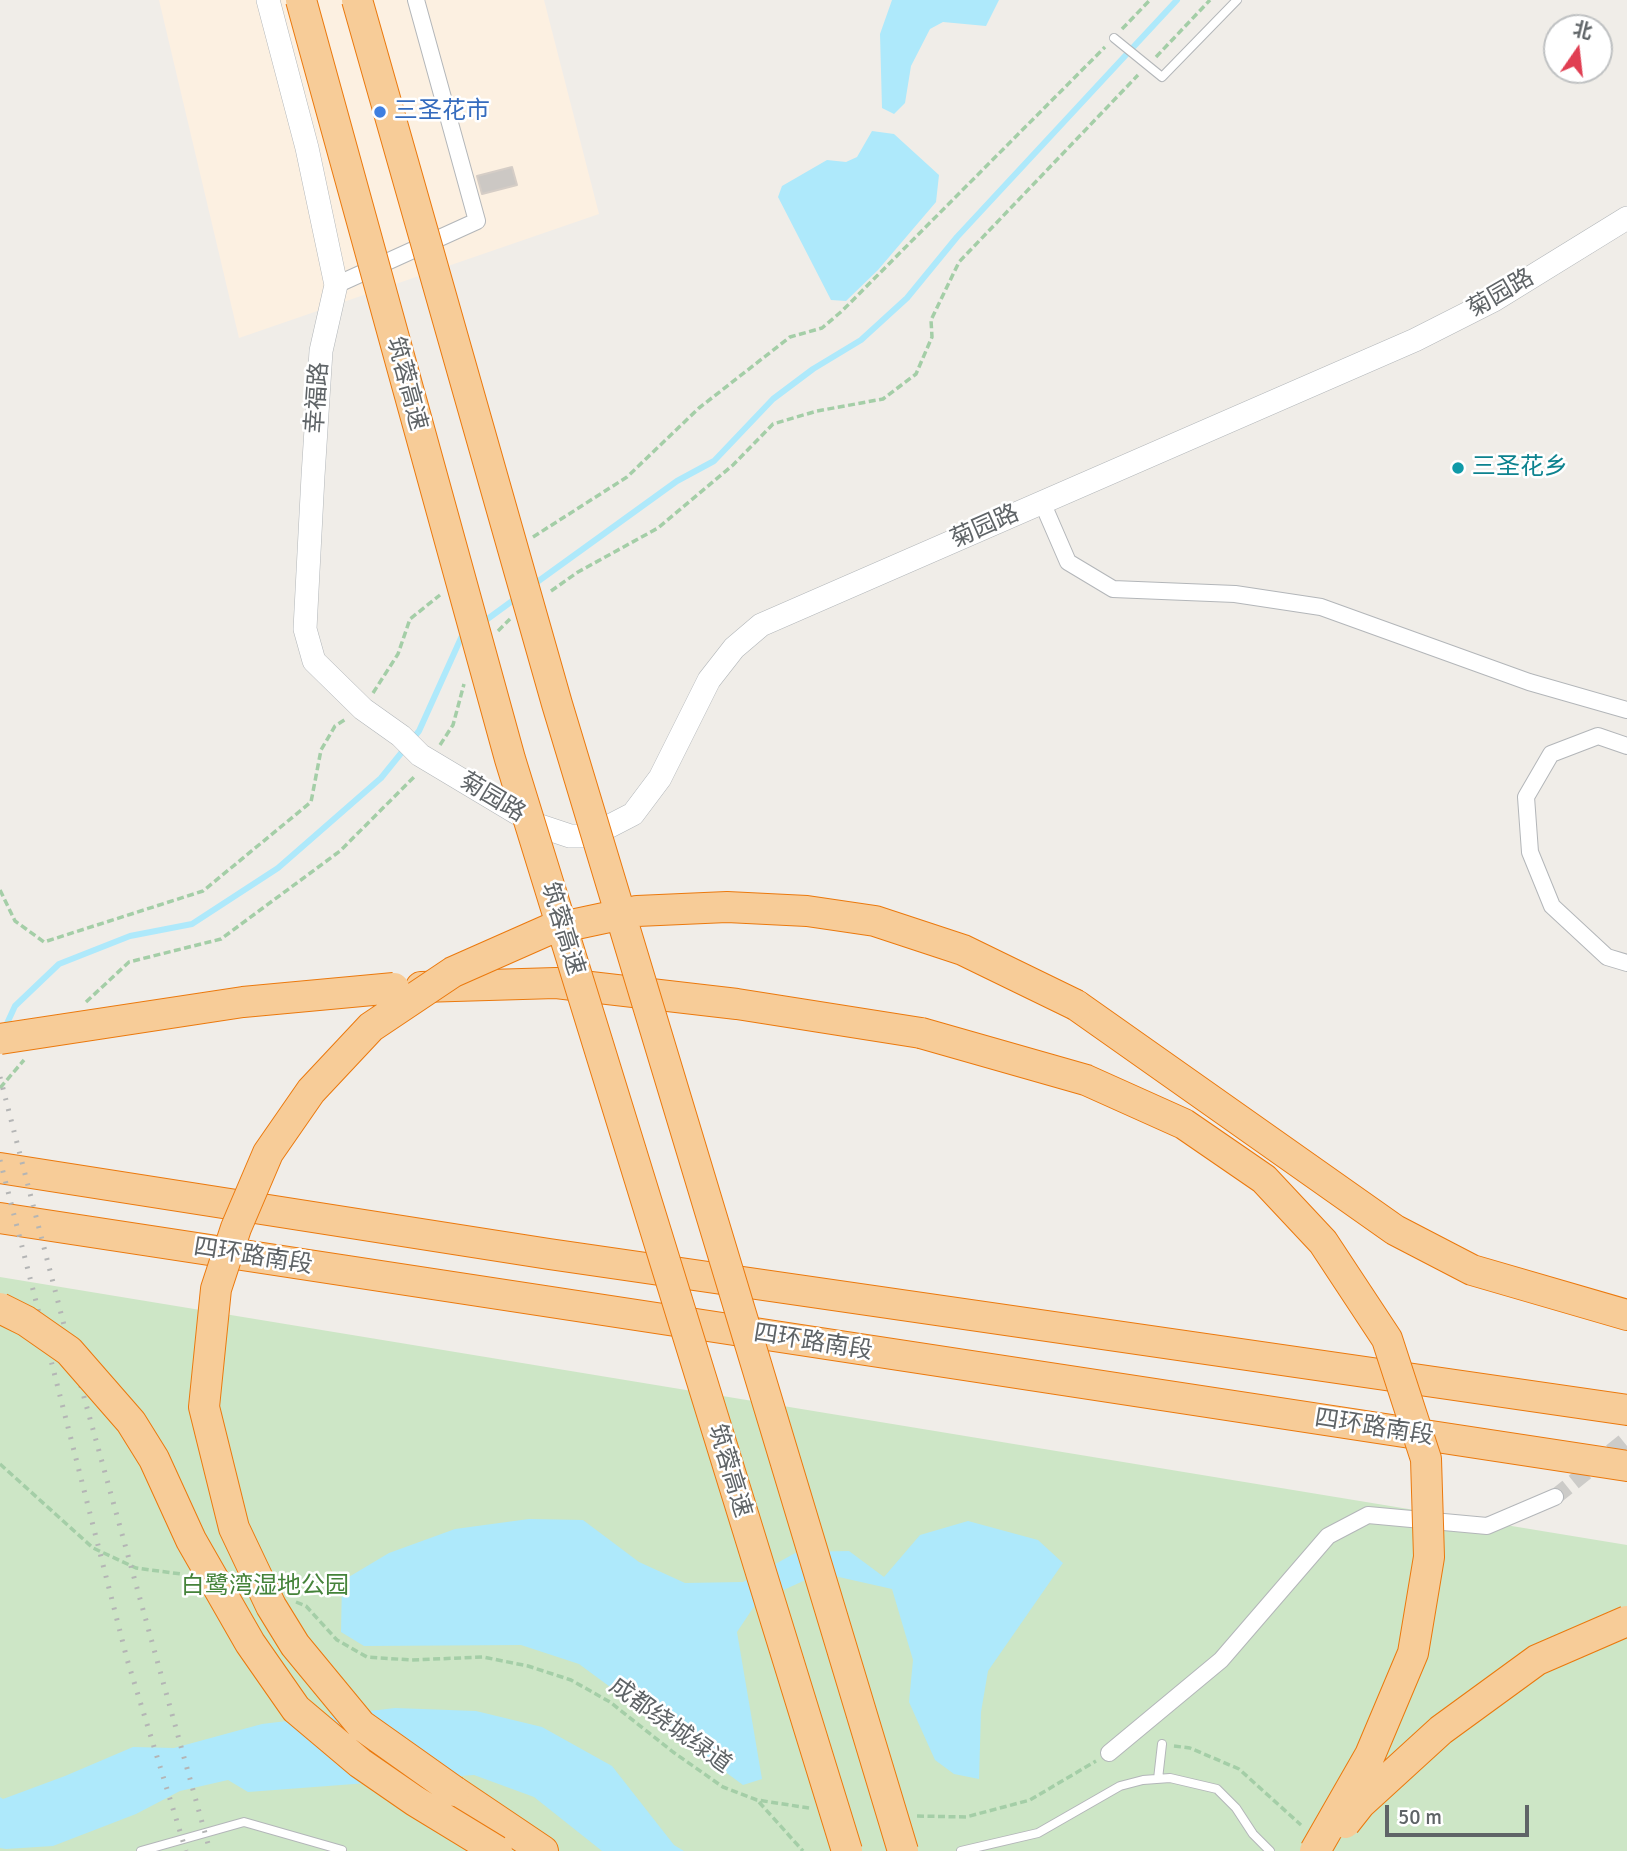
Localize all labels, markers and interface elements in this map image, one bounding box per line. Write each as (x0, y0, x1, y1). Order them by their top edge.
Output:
north arrow (1543, 14, 1613, 84)
text: 北 (1570, 17, 1595, 45)
place label: 三圣花市 (394, 98, 490, 126)
marker: 三圣花市 (372, 104, 388, 120)
street label: 菊园路 (1463, 264, 1539, 324)
street label: 筑蓉高速 (380, 334, 432, 434)
street label: 幸福路 (301, 361, 335, 435)
place label: 三圣花乡 (1472, 454, 1568, 482)
marker: 三圣花乡 (1450, 460, 1466, 476)
street label: 菊园路 (946, 499, 1024, 555)
street label: 菊园路 (454, 767, 530, 829)
street label: 筑蓉高速 (534, 879, 590, 979)
street label: 四环路南段 (191, 1233, 315, 1281)
street label: 四环路南段 (751, 1319, 875, 1367)
street label: 四环路南段 (1312, 1404, 1436, 1452)
street label: 筑蓉高速 (701, 1421, 757, 1521)
park label: 白鹭湾湿地公园 (181, 1573, 349, 1601)
street label: 成都绕城绿道 (603, 1672, 737, 1780)
scale bar (1389, 1792, 1532, 1836)
text: 50 m (1398, 1804, 1442, 1830)

